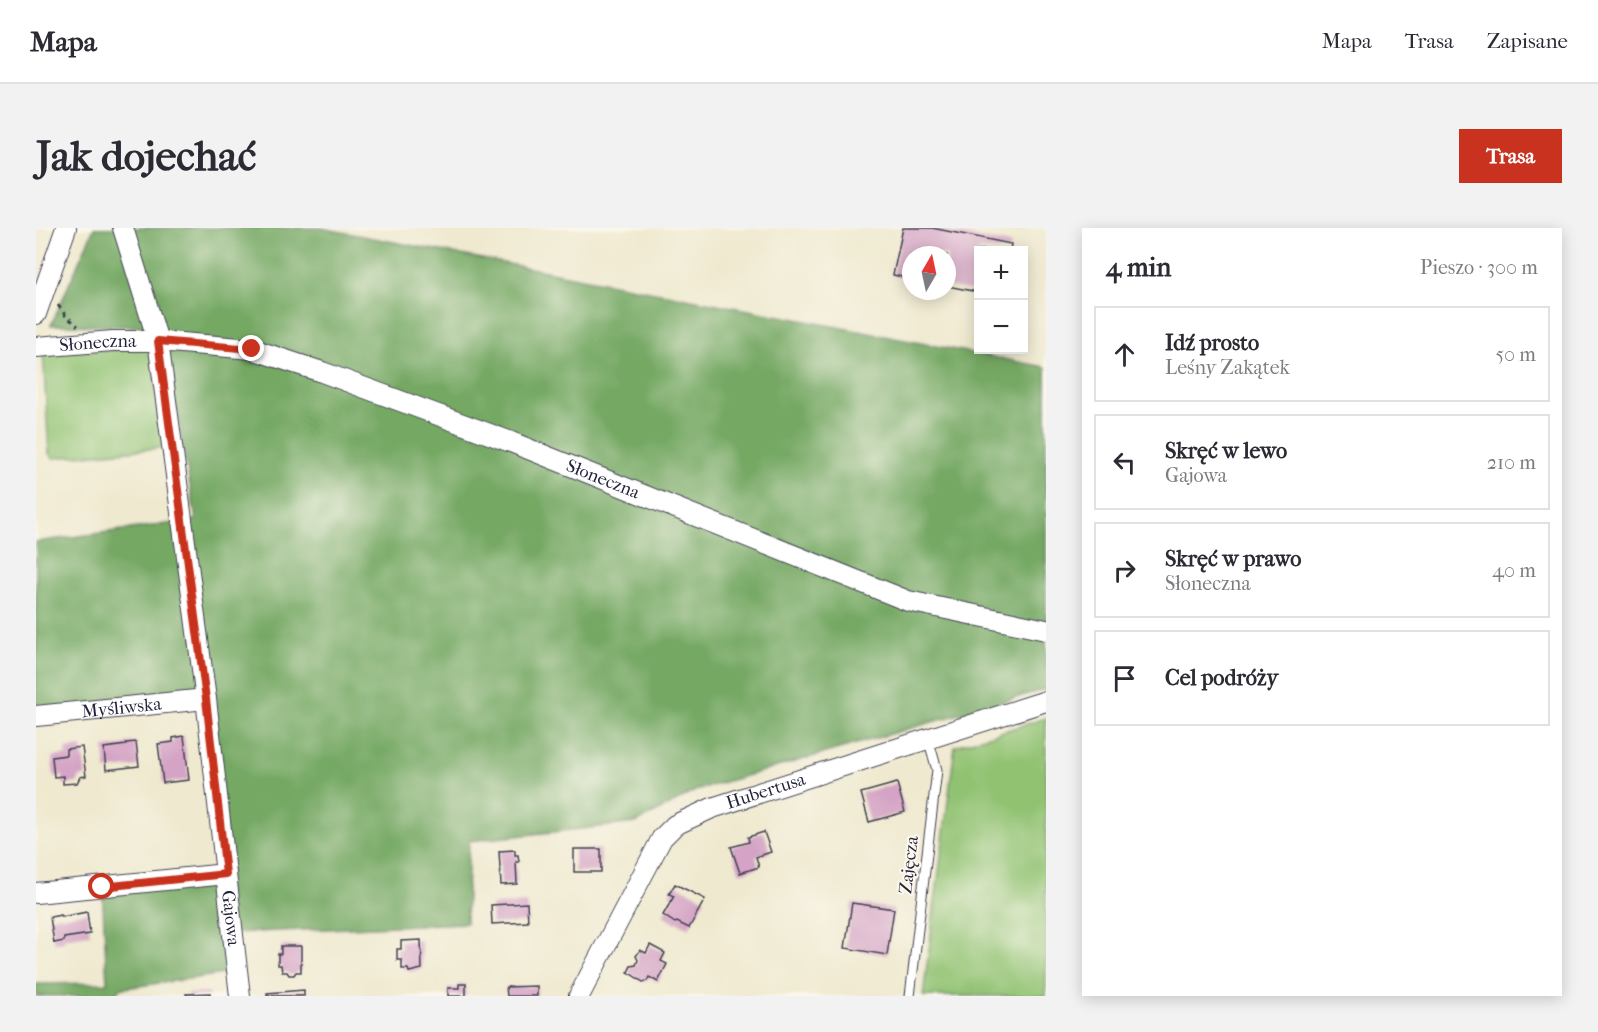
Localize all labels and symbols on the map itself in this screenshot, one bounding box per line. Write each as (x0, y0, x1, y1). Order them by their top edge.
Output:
north arrow (902, 246, 956, 300)
street label: Słoneczna (59, 331, 137, 356)
route end (238, 335, 264, 361)
street label: Słoneczna (563, 455, 643, 503)
street label: Myśliwska (81, 693, 163, 722)
street label: Hubertusa (724, 768, 809, 813)
street label: Zajęcza (895, 834, 923, 895)
route start (88, 873, 114, 899)
street label: Gajowa (217, 889, 245, 948)

